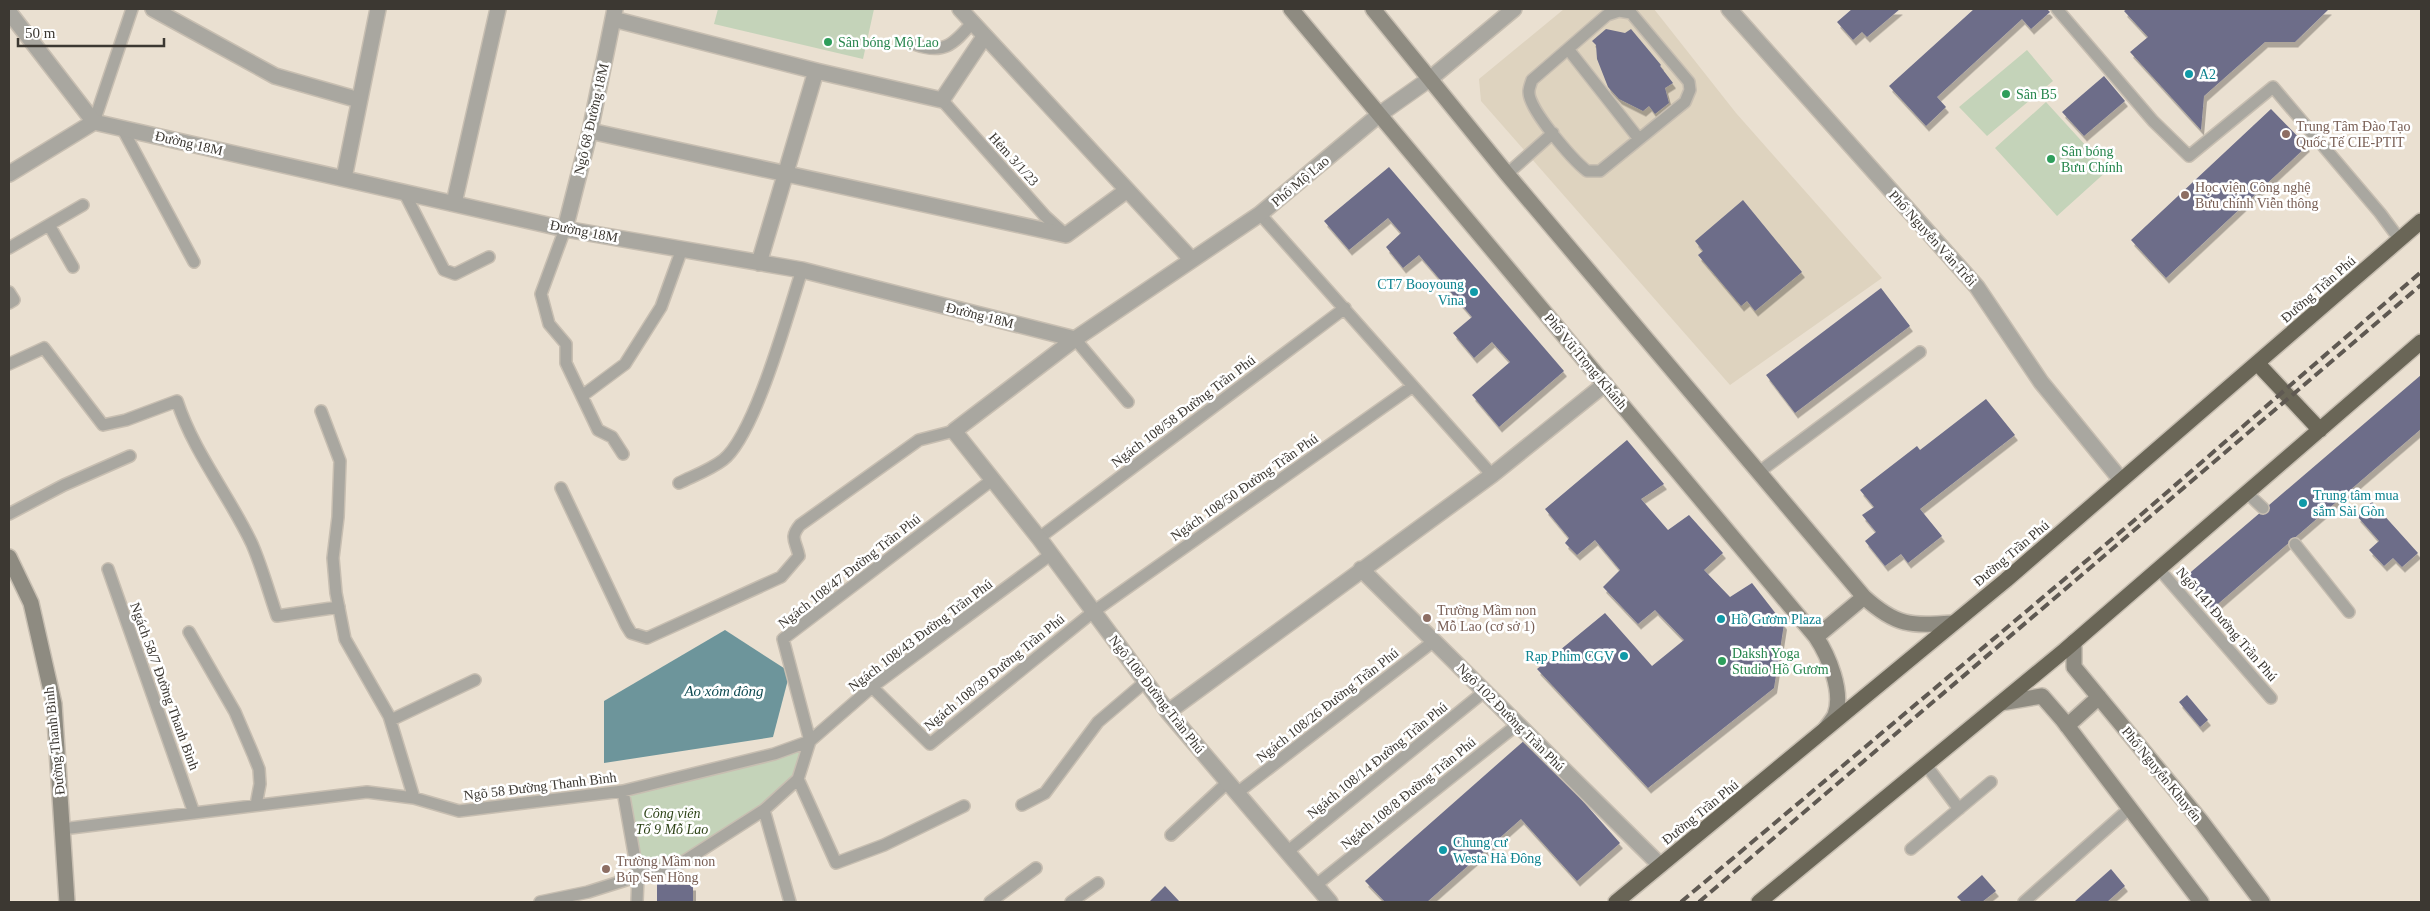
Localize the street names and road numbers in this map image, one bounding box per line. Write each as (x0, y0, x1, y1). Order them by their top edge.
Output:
street label: Ngõ 68 Đường 18M (571, 61, 612, 176)
street label: Đường 18M (154, 128, 225, 159)
street label: Hẻm 3/1/23 (986, 130, 1041, 189)
street label: Phố Mộ Lao (1269, 153, 1332, 210)
street label: Phố Nguyễn Văn Trỗi (1886, 188, 1979, 289)
street label: Đường 18M (549, 218, 620, 246)
street label: Đường Trần Phú (2278, 253, 2359, 326)
street label: Đường 18M (945, 300, 1016, 331)
street label: Phố Vũ Trọng Khánh (1541, 311, 1630, 412)
street label: Ngách 108/58 Đường Trần Phú (1109, 352, 1258, 470)
street label: Ngách 108/50 Đường Trần Phú (1168, 431, 1321, 544)
street label: Ngách 108/47 Đường Trần Phú (775, 511, 923, 631)
street label: Đường Trần Phú (1971, 518, 2052, 589)
street label: Ngõ 141 Đường Trần Phú (2173, 564, 2280, 684)
street label: Ngách 108/43 Đường Trần Phú (846, 576, 995, 694)
street label: Ngách 58/7 Đường Thanh Bình (127, 600, 202, 772)
street label: Ngách 108/39 Đường Trần Phú (921, 611, 1067, 734)
street label: Ngõ 108 Đường Trần Phú (1106, 632, 1207, 756)
street label: Ngách 108/26 Đường Trần Phú (1253, 645, 1401, 765)
street label: Ngõ 102 Đường Trần Phú (1454, 661, 1567, 774)
street label: Đường Thanh Bình (41, 686, 68, 796)
street label: Ngách 108/14 Đường Trần Phú (1304, 699, 1450, 822)
street label: Phố Nguyễn Khuyến (2119, 724, 2204, 825)
street label: Ngách 108/8 Đường Trần Phú (1338, 734, 1479, 852)
street label: Ngõ 58 Đường Thanh Bình (463, 770, 617, 803)
street label: Đường Trần Phú (1659, 777, 1741, 848)

